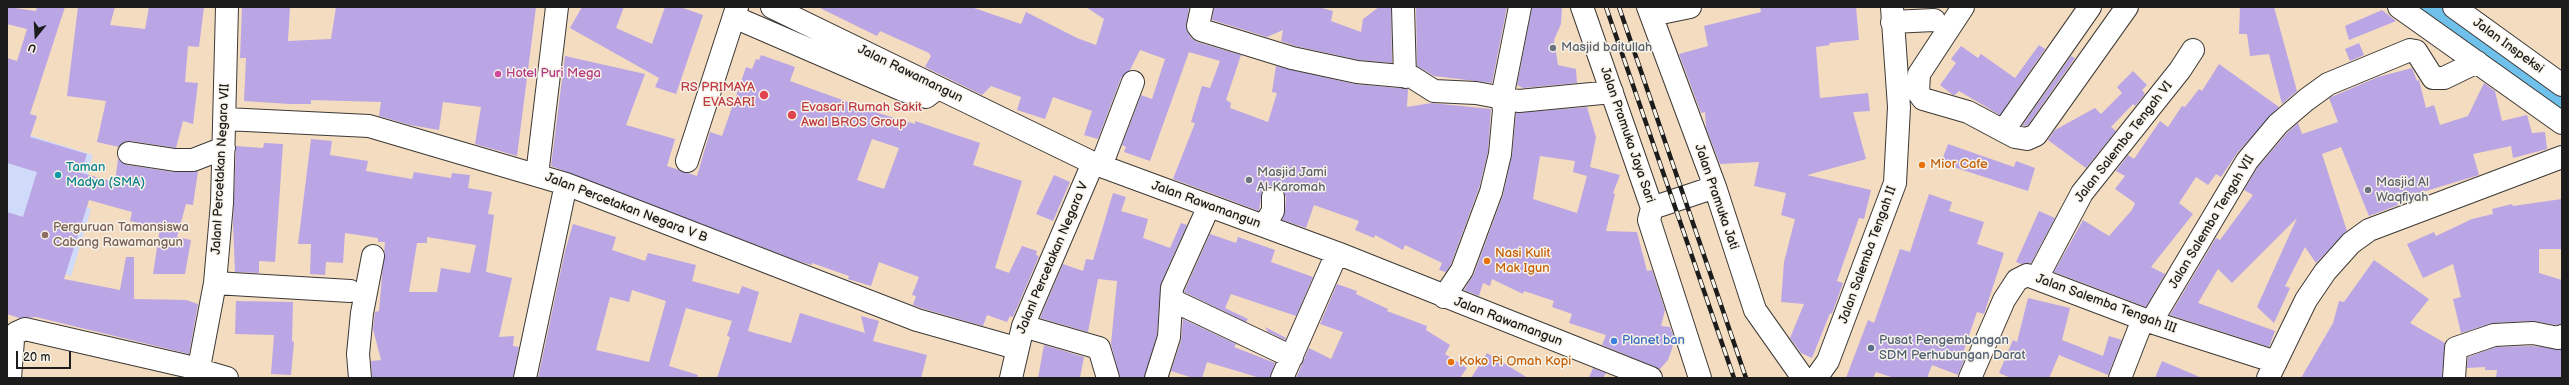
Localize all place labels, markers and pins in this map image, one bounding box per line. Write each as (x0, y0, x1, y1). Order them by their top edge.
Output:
place label: Masjid baitullah (1561, 40, 1652, 56)
marker: Masjid baitullah (1548, 43, 1558, 53)
place label: Hotel Puri Mega (506, 66, 601, 82)
marker: Hotel Puri Mega (493, 69, 503, 79)
place label: RS PRIMAYA EVASARI (681, 80, 755, 111)
marker: RS PRIMAYA EVASARI (758, 89, 770, 101)
place label: Evasari Rumah Sakit Awal BROS Group (801, 100, 922, 131)
marker: Evasari Rumah Sakit Awal BROS Group (786, 109, 798, 121)
place label: Mior Cafe (1930, 157, 1988, 173)
place label: Taman Madya (SMA) (66, 160, 145, 191)
marker: Mior Cafe (1917, 160, 1927, 170)
place label: Masjid Jami Al-Karomah (1257, 165, 1327, 196)
marker: Taman Madya (SMA) (53, 170, 63, 180)
marker: Masjid Jami Al-Karomah (1244, 175, 1254, 185)
place label: Masjid Al Waqfiyah (2376, 175, 2429, 206)
marker: Masjid Al Waqfiyah (2363, 185, 2373, 195)
place label: Perguruan Tamansiswa Cabang Rawamangun (53, 220, 189, 251)
marker: Perguruan Tamansiswa Cabang Rawamangun (40, 230, 50, 240)
place label: Nasi Kulit Mak Igun (1495, 246, 1550, 277)
marker: Nasi Kulit Mak Igun (1482, 256, 1492, 266)
place label: Planet ban (1622, 333, 1685, 349)
place label: Pusat Pengembangan SDM Perhubungan Darat (1879, 333, 2025, 364)
marker: Planet ban (1609, 336, 1619, 346)
marker: Pusat Pengembangan SDM Perhubungan Darat (1866, 343, 1876, 353)
place label: Koko Pi Omah Kopi (1459, 354, 1571, 370)
marker: Koko Pi Omah Kopi (1446, 357, 1456, 367)

